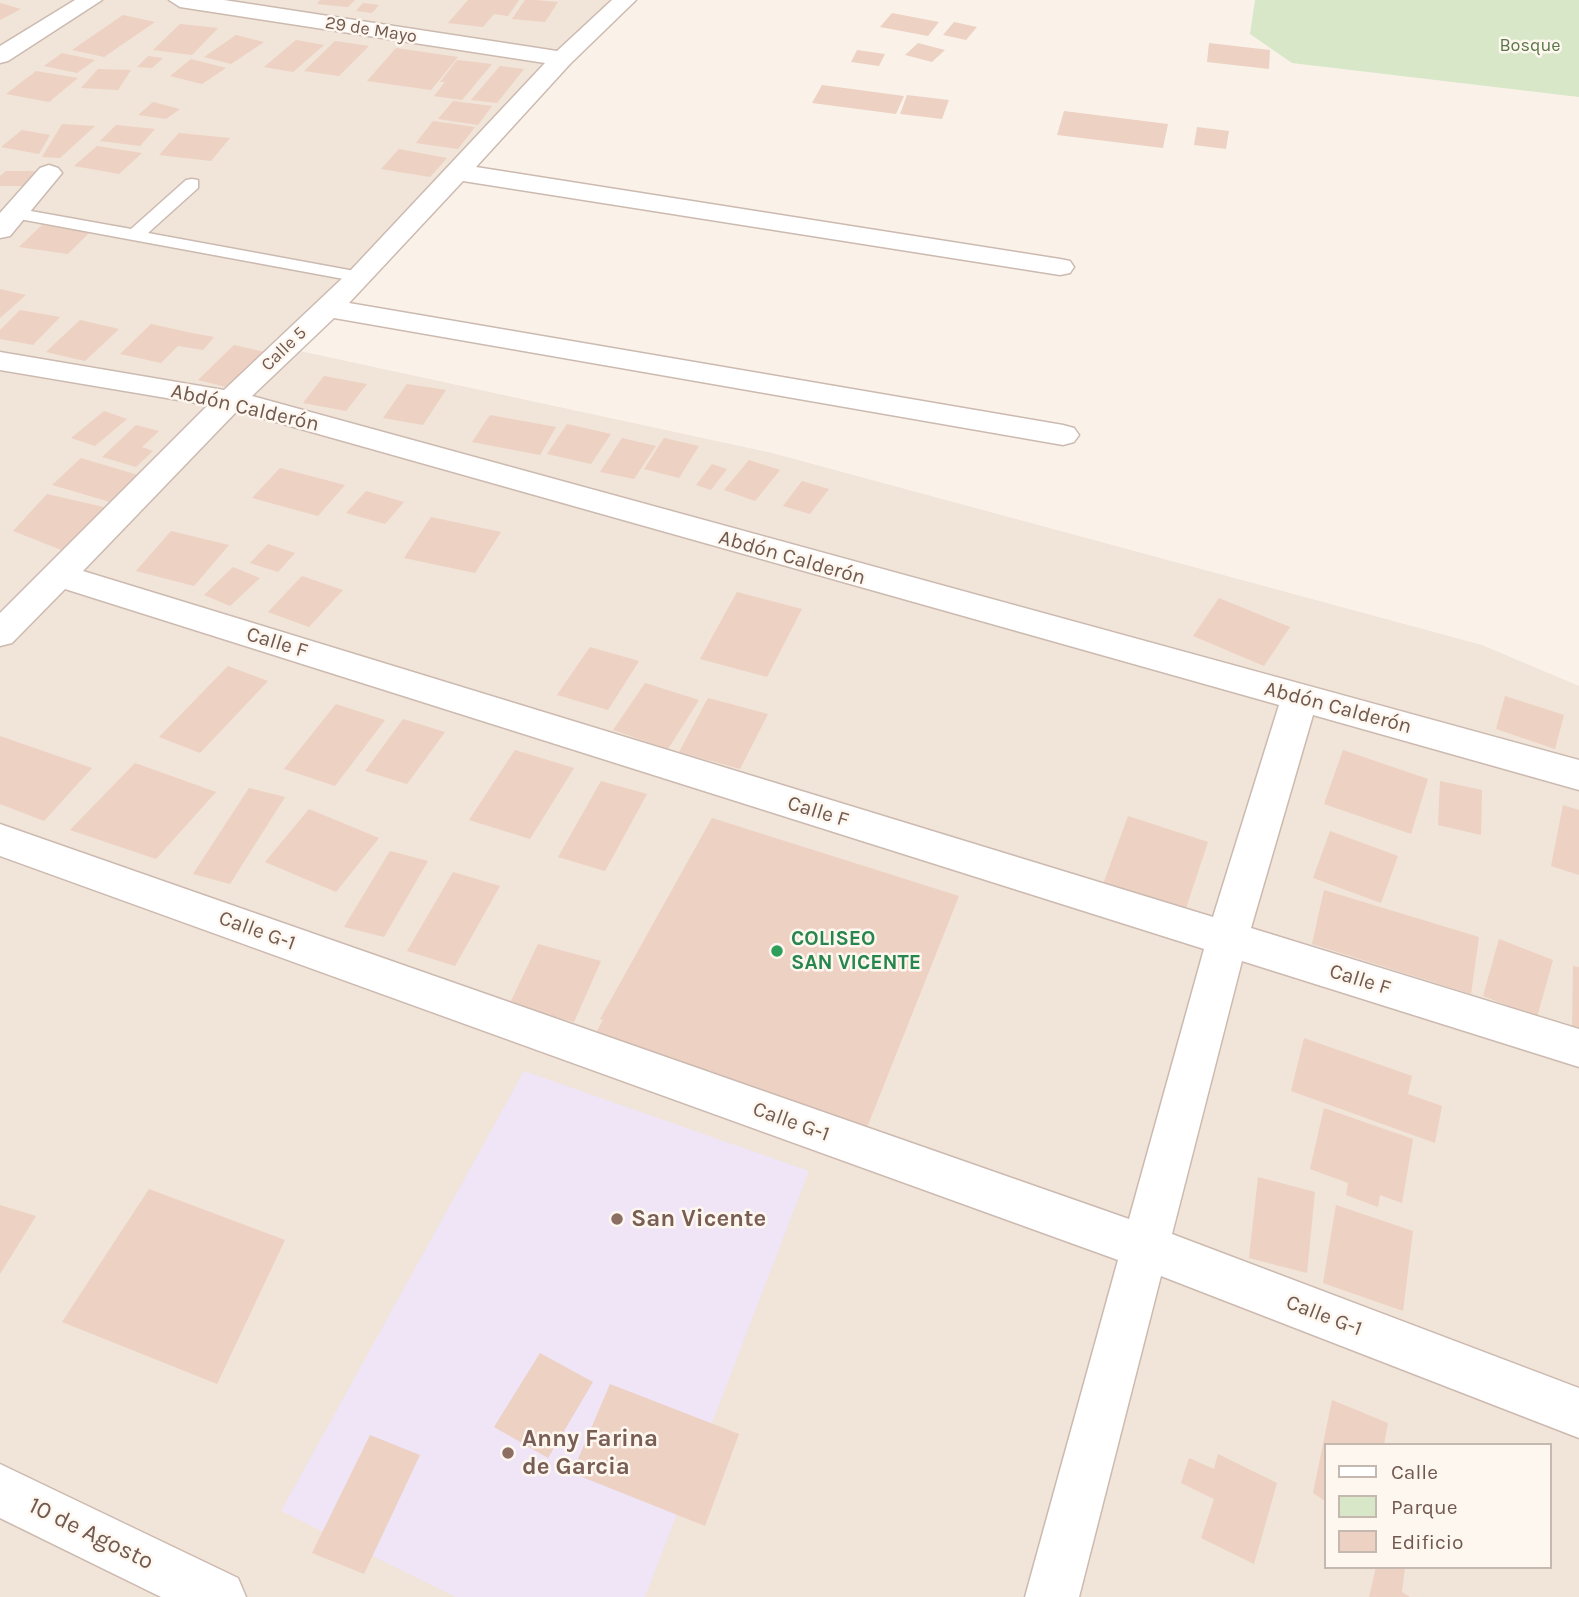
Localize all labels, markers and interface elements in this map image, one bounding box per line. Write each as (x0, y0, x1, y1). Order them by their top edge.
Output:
street label: 29 de Mayo (324, 12, 418, 48)
park label: Bosque (1499, 35, 1561, 57)
street label: Calle 5 (257, 322, 311, 376)
street label: Abdón Calderón (168, 379, 322, 437)
street label: Abdón Calderón (716, 525, 868, 591)
street label: Calle F (243, 622, 311, 664)
street label: Abdón Calderón (1262, 676, 1414, 740)
street label: Calle F (784, 791, 852, 833)
street label: Calle G-1 (215, 906, 299, 956)
place label: COLISEO SAN VICENTE (791, 926, 921, 976)
marker: COLISEO SAN VICENTE (769, 943, 785, 959)
street label: Calle F (1326, 959, 1394, 1001)
street label: Calle G-1 (749, 1097, 833, 1147)
place label: San Vicente (631, 1205, 766, 1233)
marker: San Vicente (609, 1211, 625, 1227)
street label: Calle G-1 (1282, 1290, 1366, 1342)
place label: Anny Farina de Garcia (522, 1425, 658, 1481)
legend (1324, 1443, 1551, 1569)
marker: Anny Farina de Garcia (500, 1445, 516, 1461)
text: Calle (1391, 1460, 1438, 1484)
street label: 10 de Agosto (24, 1491, 158, 1577)
text: Parque (1391, 1495, 1458, 1519)
text: Edificio (1391, 1530, 1464, 1554)

